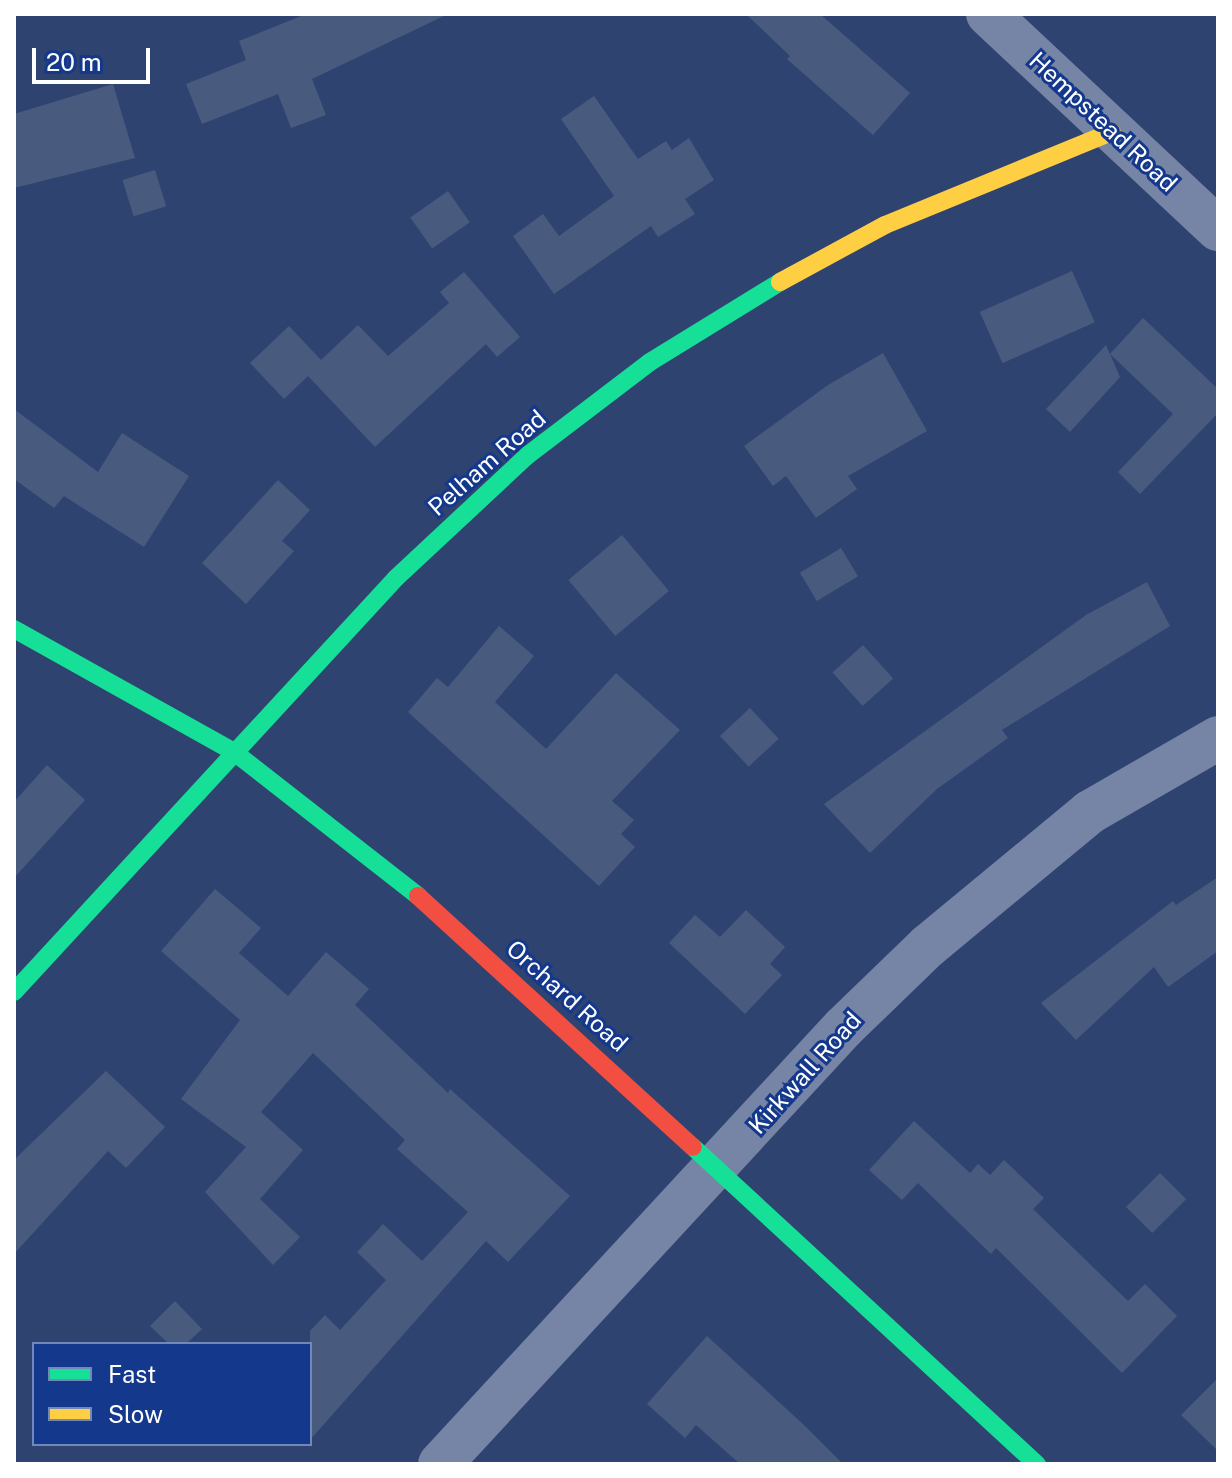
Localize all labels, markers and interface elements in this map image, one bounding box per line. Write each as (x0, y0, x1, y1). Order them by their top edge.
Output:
scale bar (36, 32, 154, 82)
street label: Hempstead Road (1023, 46, 1183, 198)
text: 20 m (46, 48, 102, 76)
street label: Pelham Road (422, 404, 552, 522)
street label: Orchard Road (501, 934, 633, 1058)
street label: Kirkwall Road (743, 1006, 867, 1140)
legend (32, 1342, 312, 1446)
text: Fast (108, 1360, 156, 1388)
text: Slow (108, 1400, 163, 1428)

